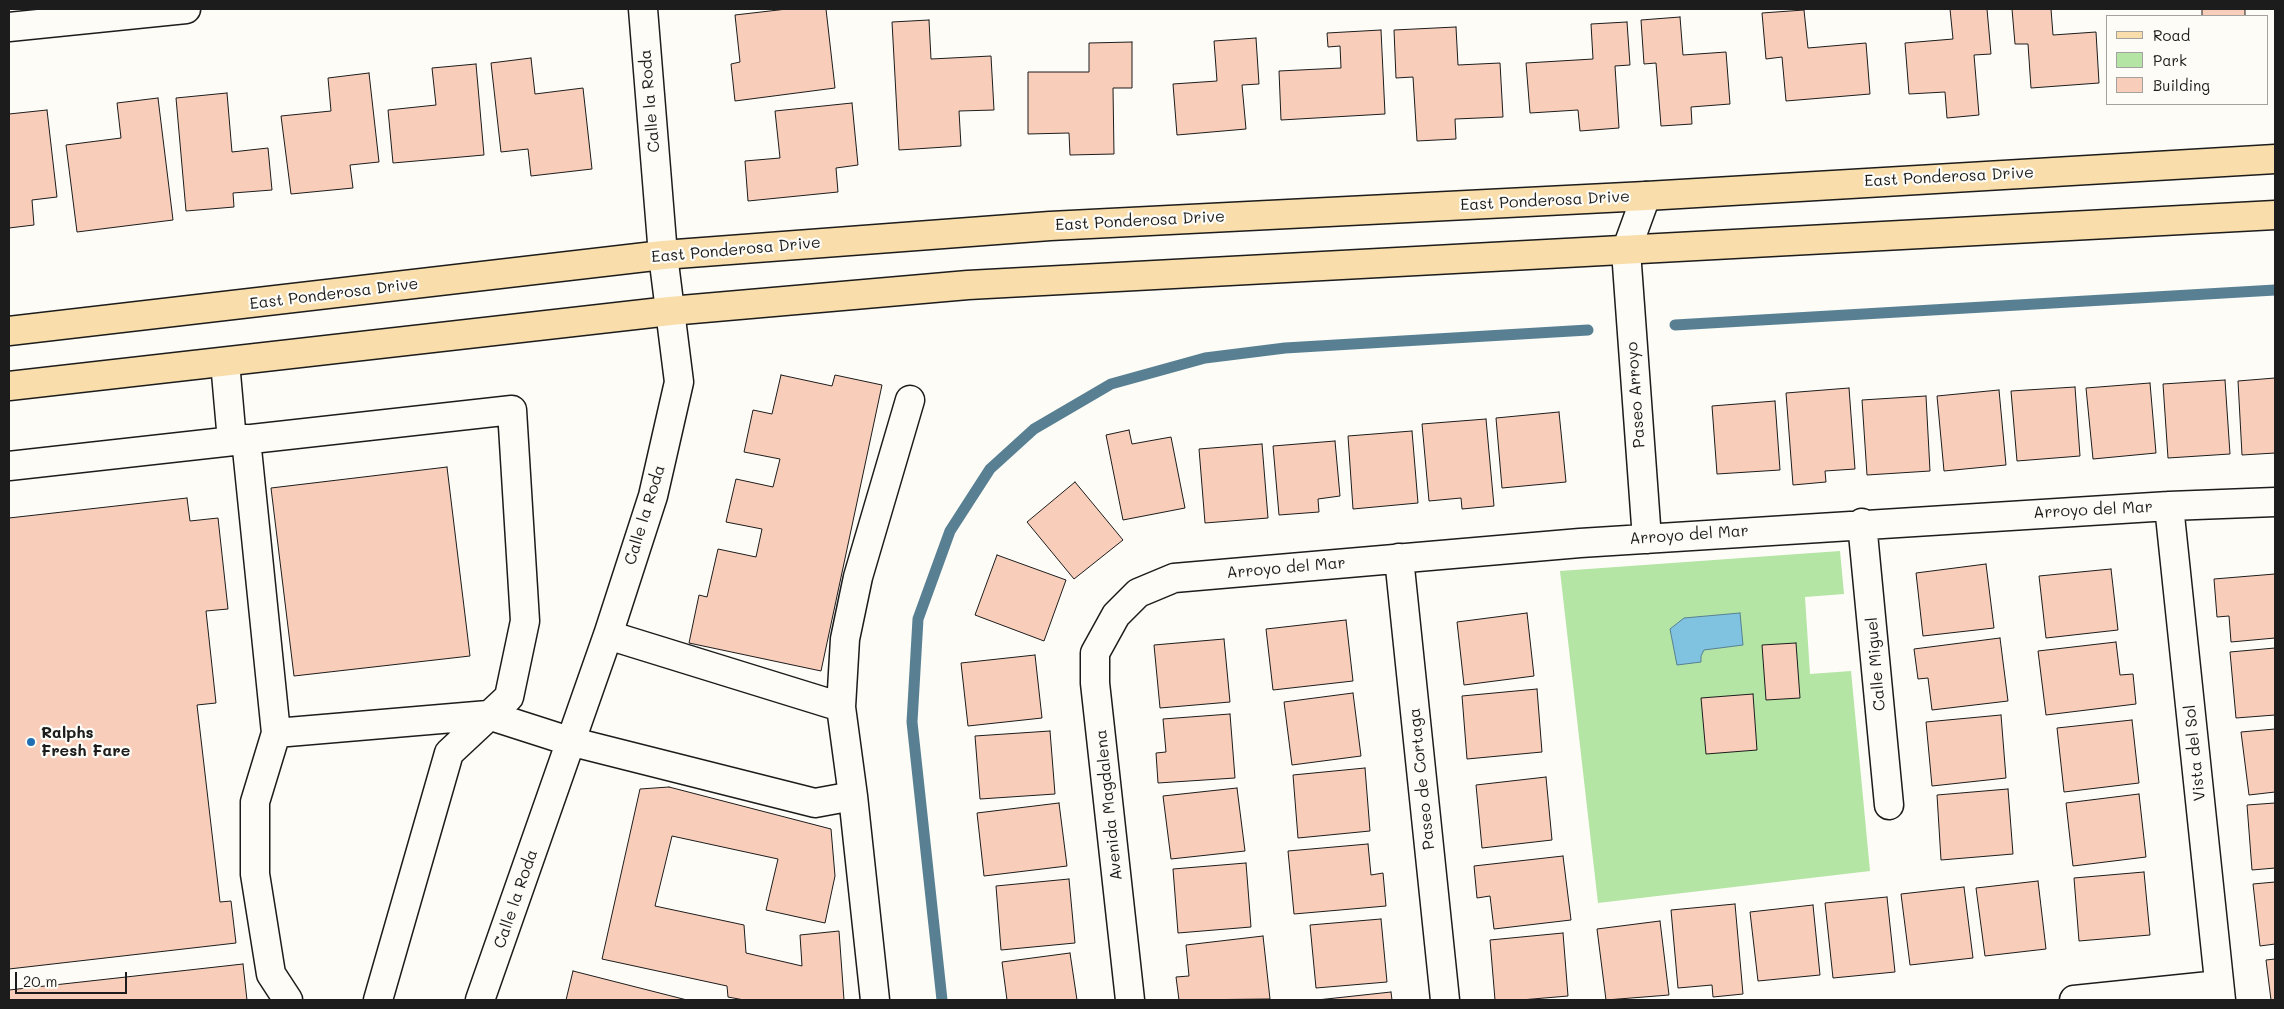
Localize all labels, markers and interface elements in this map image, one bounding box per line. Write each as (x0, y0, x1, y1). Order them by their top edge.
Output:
legend (2106, 15, 2269, 105)
text: Road (2153, 25, 2190, 45)
street label: Calle la Roda (636, 49, 664, 153)
text: Park (2153, 50, 2187, 70)
text: Building (2153, 75, 2210, 95)
street label: East Ponderosa Drive (1864, 163, 2034, 191)
street label: East Ponderosa Drive (1460, 187, 1630, 215)
street label: East Ponderosa Drive (1055, 207, 1225, 235)
street label: East Ponderosa Drive (651, 233, 821, 267)
street label: East Ponderosa Drive (249, 274, 419, 314)
street label: Paseo Arroyo (1623, 341, 1649, 449)
street label: Calle la Roda (621, 463, 669, 567)
street label: Arroyo del Mar (2033, 497, 2153, 523)
street label: Arroyo del Mar (1629, 521, 1749, 549)
street label: Arroyo del Mar (1226, 553, 1346, 583)
street label: Calle Miguel (1862, 616, 1890, 712)
street label: Vista del Sol (2180, 704, 2210, 802)
street label: Paseo de Cortaga (1405, 707, 1439, 851)
place label: Ralphs Fresh Fare (41, 723, 130, 761)
street label: Avenida Magdalena (1092, 729, 1126, 881)
marker: Ralphs Fresh Fare (25, 736, 37, 748)
street label: Calle la Roda (490, 847, 542, 951)
scale bar (18, 962, 130, 994)
text: 20 m (23, 971, 57, 991)

